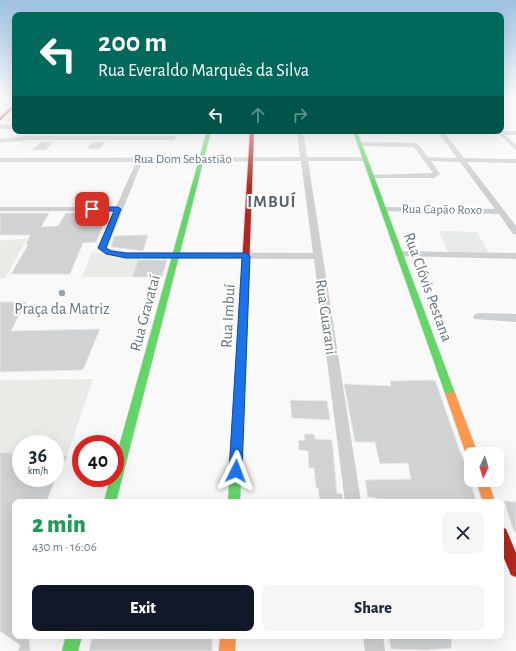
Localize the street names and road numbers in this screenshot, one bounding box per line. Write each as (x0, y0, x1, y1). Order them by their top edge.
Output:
street label: Rua Dom Sebastião (134, 153, 232, 166)
street label: Rua Capão Roxo (402, 203, 482, 217)
street label: Rua Clóvis Pestana (401, 230, 455, 344)
street label: Rua Gravataí (127, 273, 163, 353)
street label: Rua Guarani (313, 278, 339, 356)
street label: Rua Imbuí (218, 284, 238, 348)

